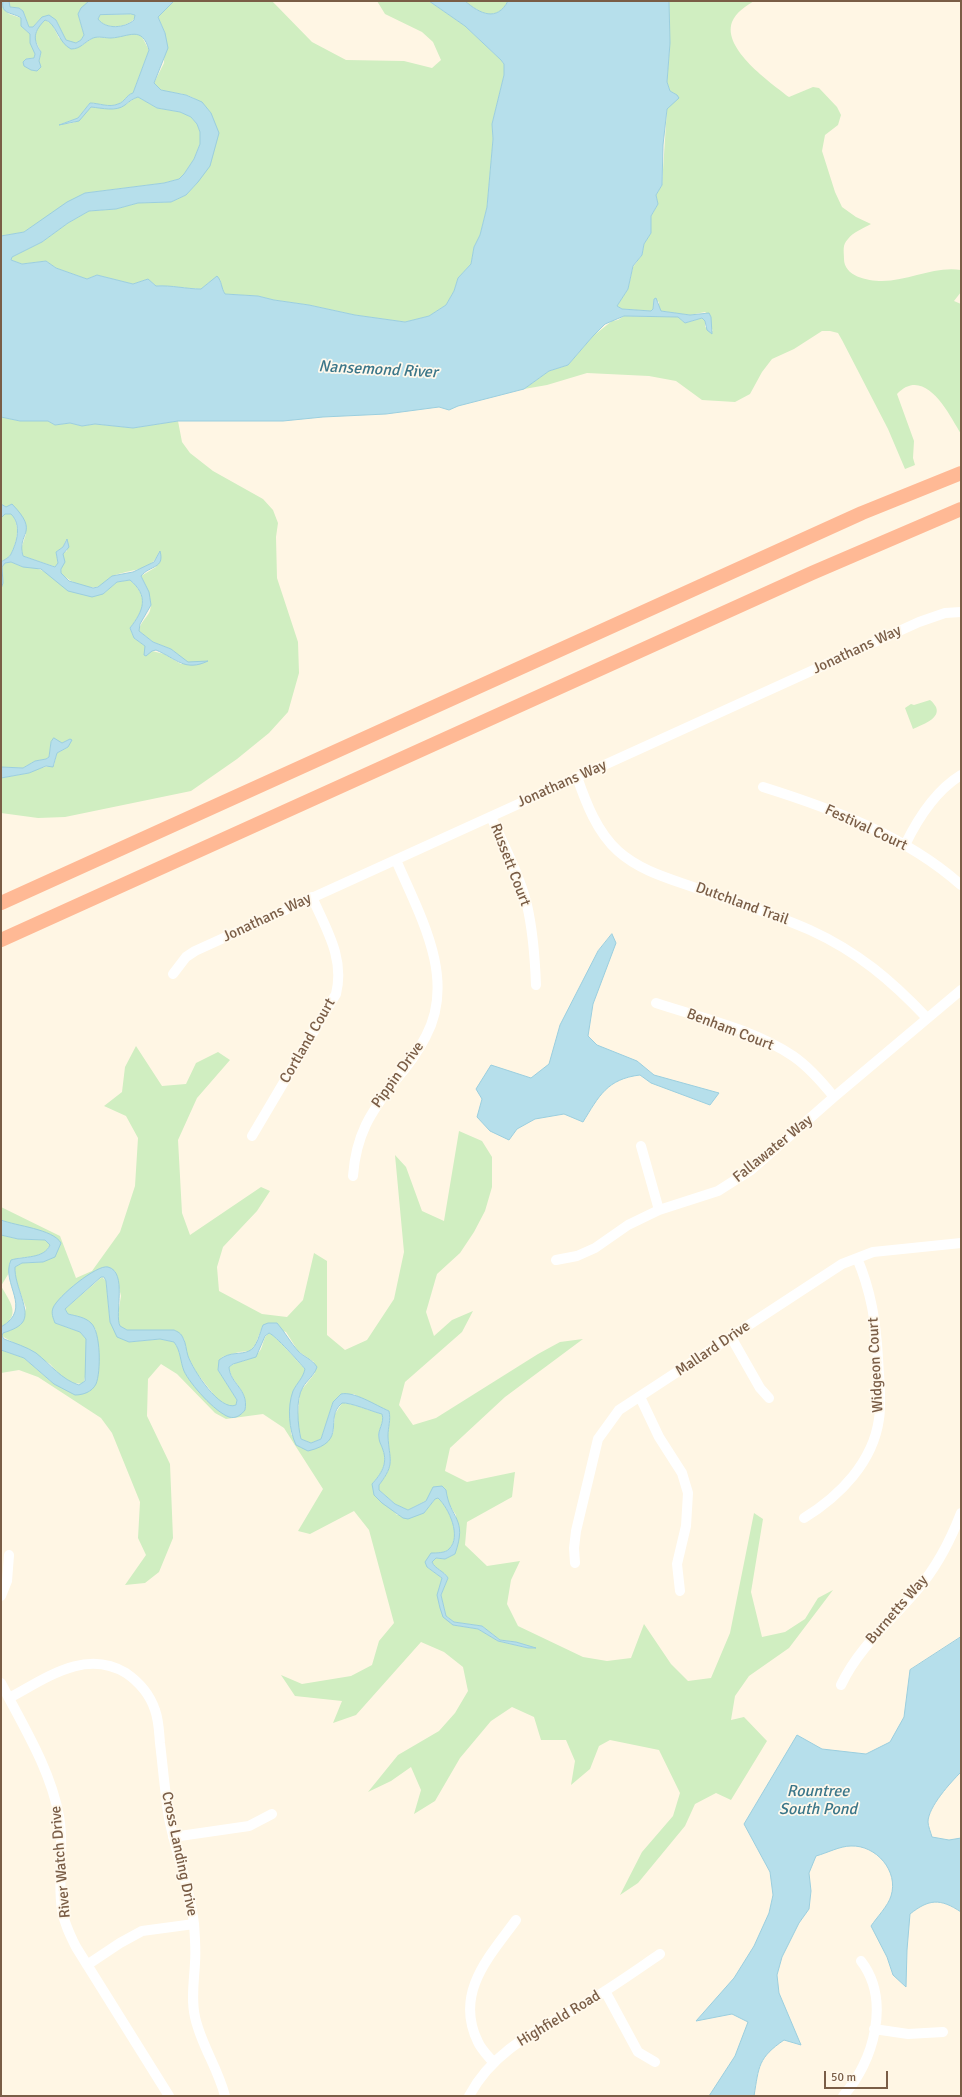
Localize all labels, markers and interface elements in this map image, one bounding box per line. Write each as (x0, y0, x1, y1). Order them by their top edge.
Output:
water label: Nansemond River (318, 357, 438, 383)
street label: Jonathans Way (810, 622, 904, 678)
street label: Jonathans Way (515, 756, 609, 812)
street label: Festival Court (822, 801, 910, 855)
street label: Russett Court (486, 821, 534, 909)
street label: Dutchland Trail (693, 879, 791, 929)
street label: Jonathans Way (220, 890, 314, 946)
street label: Cortland Court (276, 995, 340, 1087)
street label: Benham Court (684, 1005, 776, 1055)
street label: Pippin Drive (368, 1038, 428, 1112)
street label: Fallawater Way (730, 1111, 816, 1187)
street label: Mallard Drive (672, 1317, 754, 1381)
street label: Widgeon Court (865, 1317, 887, 1413)
street label: Burnetts Way (862, 1572, 932, 1648)
water label: Rountree South Pond (779, 1782, 857, 1820)
street label: Cross Landing Drive (157, 1790, 201, 1918)
street label: River Watch Drive (47, 1805, 75, 1919)
street label: Highfield Road (514, 1987, 604, 2051)
scale bar (826, 2063, 890, 2089)
text: 50 m (831, 2070, 856, 2085)

